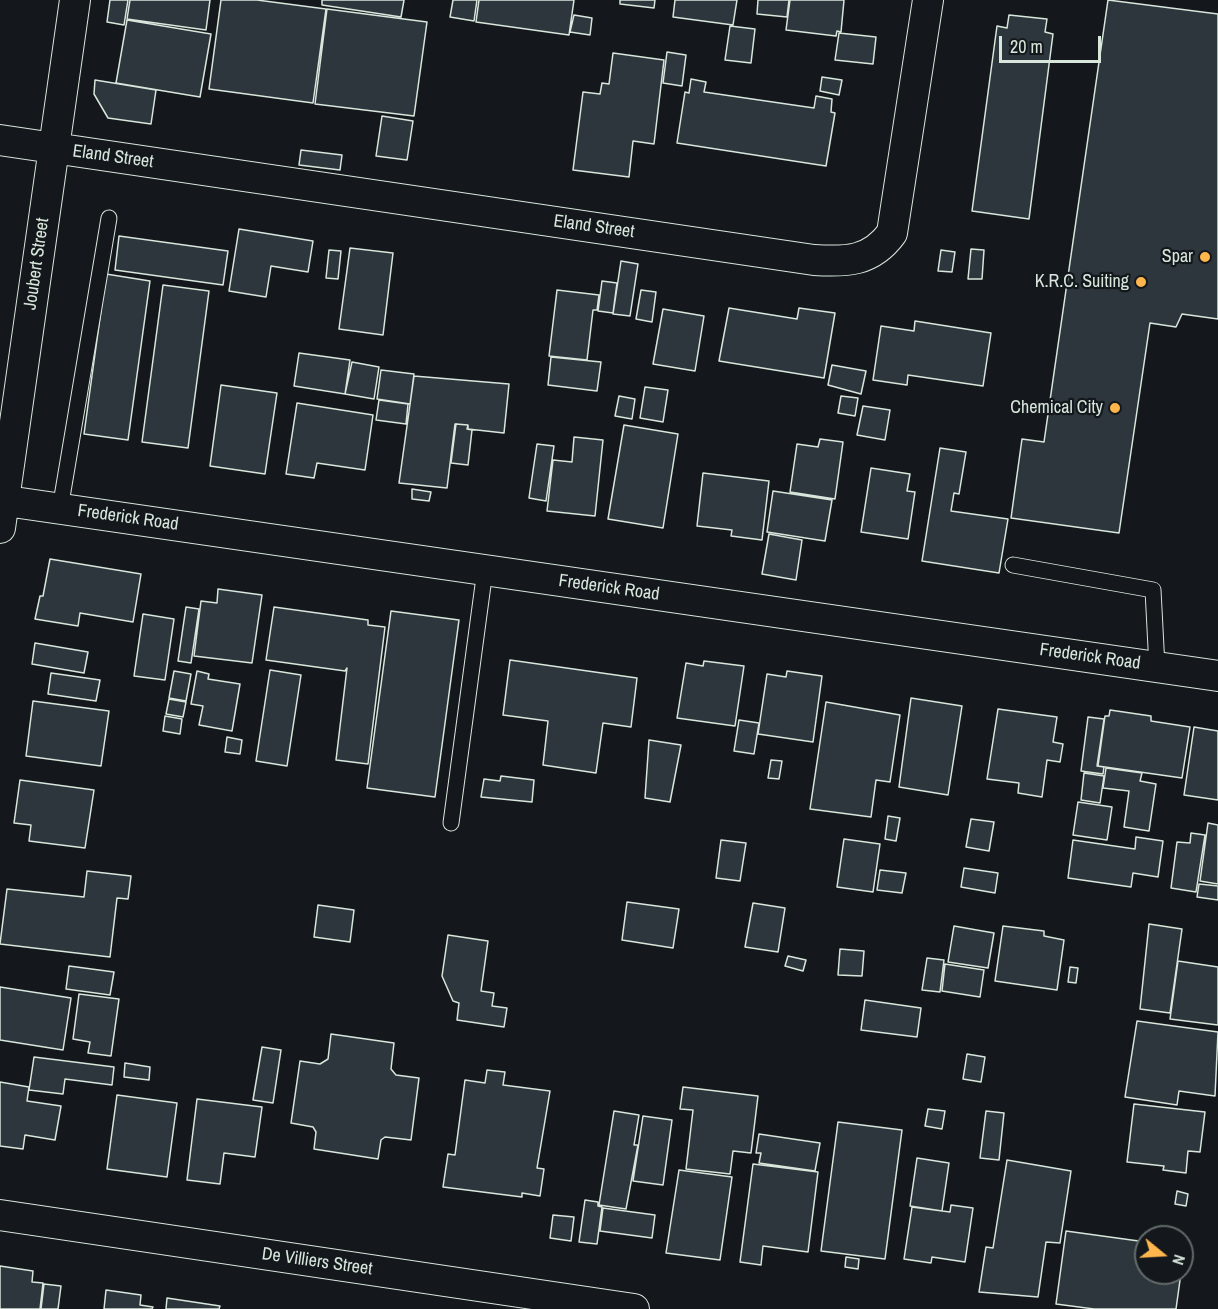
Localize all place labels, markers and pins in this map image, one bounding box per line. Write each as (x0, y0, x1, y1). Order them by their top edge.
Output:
place label: Spar (1162, 246, 1193, 268)
marker: Spar (1198, 250, 1212, 264)
place label: K.R.C. Suiting (1035, 271, 1129, 293)
marker: K.R.C. Suiting (1134, 275, 1148, 289)
place label: Chemical City (1010, 397, 1103, 419)
marker: Chemical City (1108, 401, 1122, 415)

